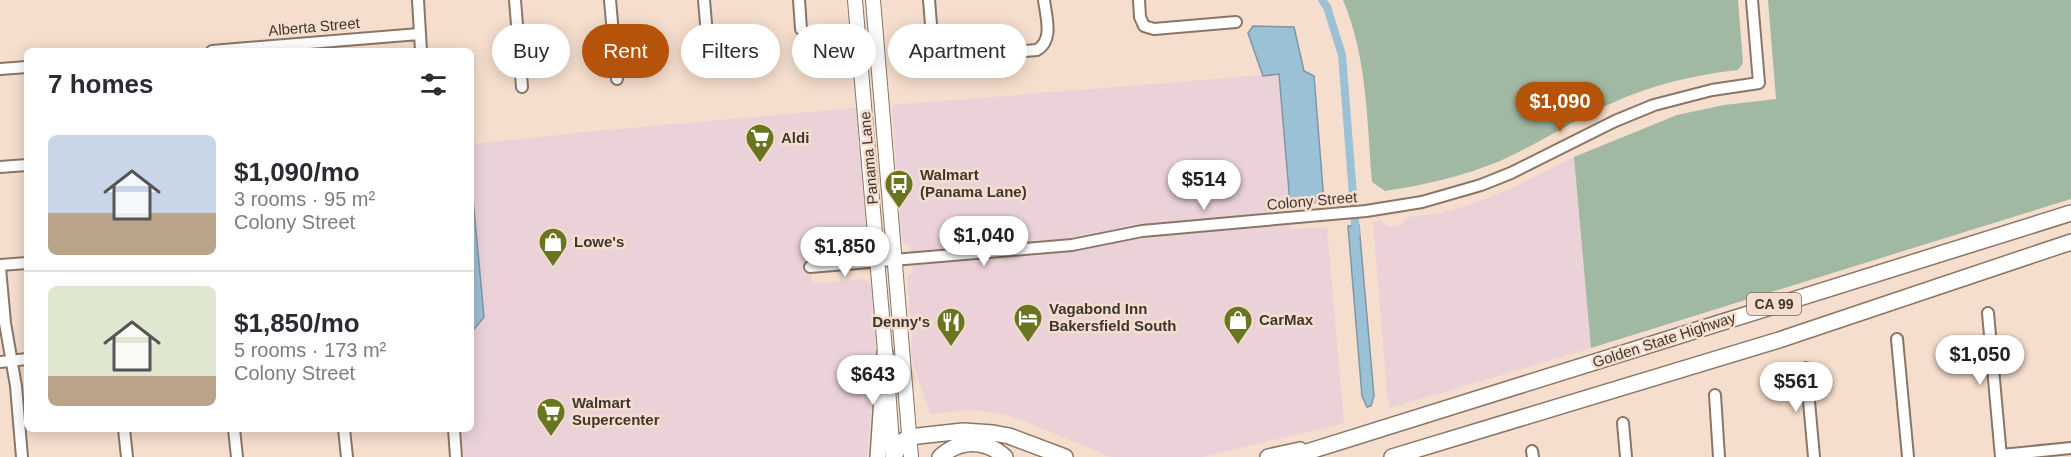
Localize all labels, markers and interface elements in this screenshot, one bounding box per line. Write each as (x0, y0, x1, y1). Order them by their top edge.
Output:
street label: Alberta Street (268, 14, 361, 39)
chip: Buy (492, 24, 570, 78)
chip: Rent (582, 24, 669, 78)
chip: Filters (681, 24, 780, 78)
chip: New (792, 24, 876, 78)
chip: Apartment (888, 24, 1027, 78)
icon: filters (417, 68, 450, 101)
text: 7 homes (48, 69, 154, 99)
pin: $1,090 (1511, 82, 1609, 133)
text: $1,090 (1529, 90, 1591, 112)
street label: Panama Lane (856, 111, 881, 205)
supermarket icon: Aldi (744, 122, 776, 164)
place label: Aldi (781, 129, 809, 146)
text: $1,090/mo (234, 157, 360, 187)
icon: home (96, 159, 168, 231)
pin: $514 (1168, 160, 1240, 211)
place label: Walmart (Panama Lane) (920, 166, 1027, 200)
bus stop icon: Walmart (Panama Lane) (883, 168, 915, 210)
text: $514 (1182, 168, 1226, 190)
text: 3 rooms · 95 m² (234, 188, 375, 210)
street label: Colony Street (1266, 188, 1359, 213)
text: Colony Street (234, 211, 355, 233)
pin: $1,040 (935, 216, 1033, 267)
text: $1,040 (953, 224, 1015, 246)
shop icon: Lowe's (537, 226, 569, 268)
pin: $1,850 (796, 227, 894, 278)
place label: Lowe's (574, 233, 624, 250)
text: $1,850 (814, 235, 876, 257)
road number: CA 99 (1747, 293, 1801, 315)
place label: Vagabond Inn Bakersfield South (1049, 300, 1177, 334)
hotel icon: Vagabond Inn Bakersfield South (1012, 302, 1044, 344)
shop icon: CarMax (1222, 304, 1254, 346)
restaurant icon: Denny's (935, 306, 967, 348)
text: $1,850/mo (234, 308, 360, 338)
street label: Golden State Highway (1590, 308, 1738, 371)
icon: home (96, 310, 168, 382)
place label: CarMax (1259, 311, 1314, 328)
place label: Denny's (872, 313, 930, 330)
pin: $1,050 (1931, 335, 2029, 386)
text: 5 rooms · 173 m² (234, 339, 386, 361)
text: $1,050 (1949, 343, 2011, 365)
pin: $643 (837, 355, 909, 406)
text: Colony Street (234, 362, 355, 384)
pin: $561 (1760, 362, 1832, 413)
text: $643 (851, 363, 895, 385)
text: $561 (1774, 370, 1818, 392)
place label: Walmart Supercenter (572, 394, 660, 428)
supermarket icon: Walmart Supercenter (535, 396, 567, 438)

